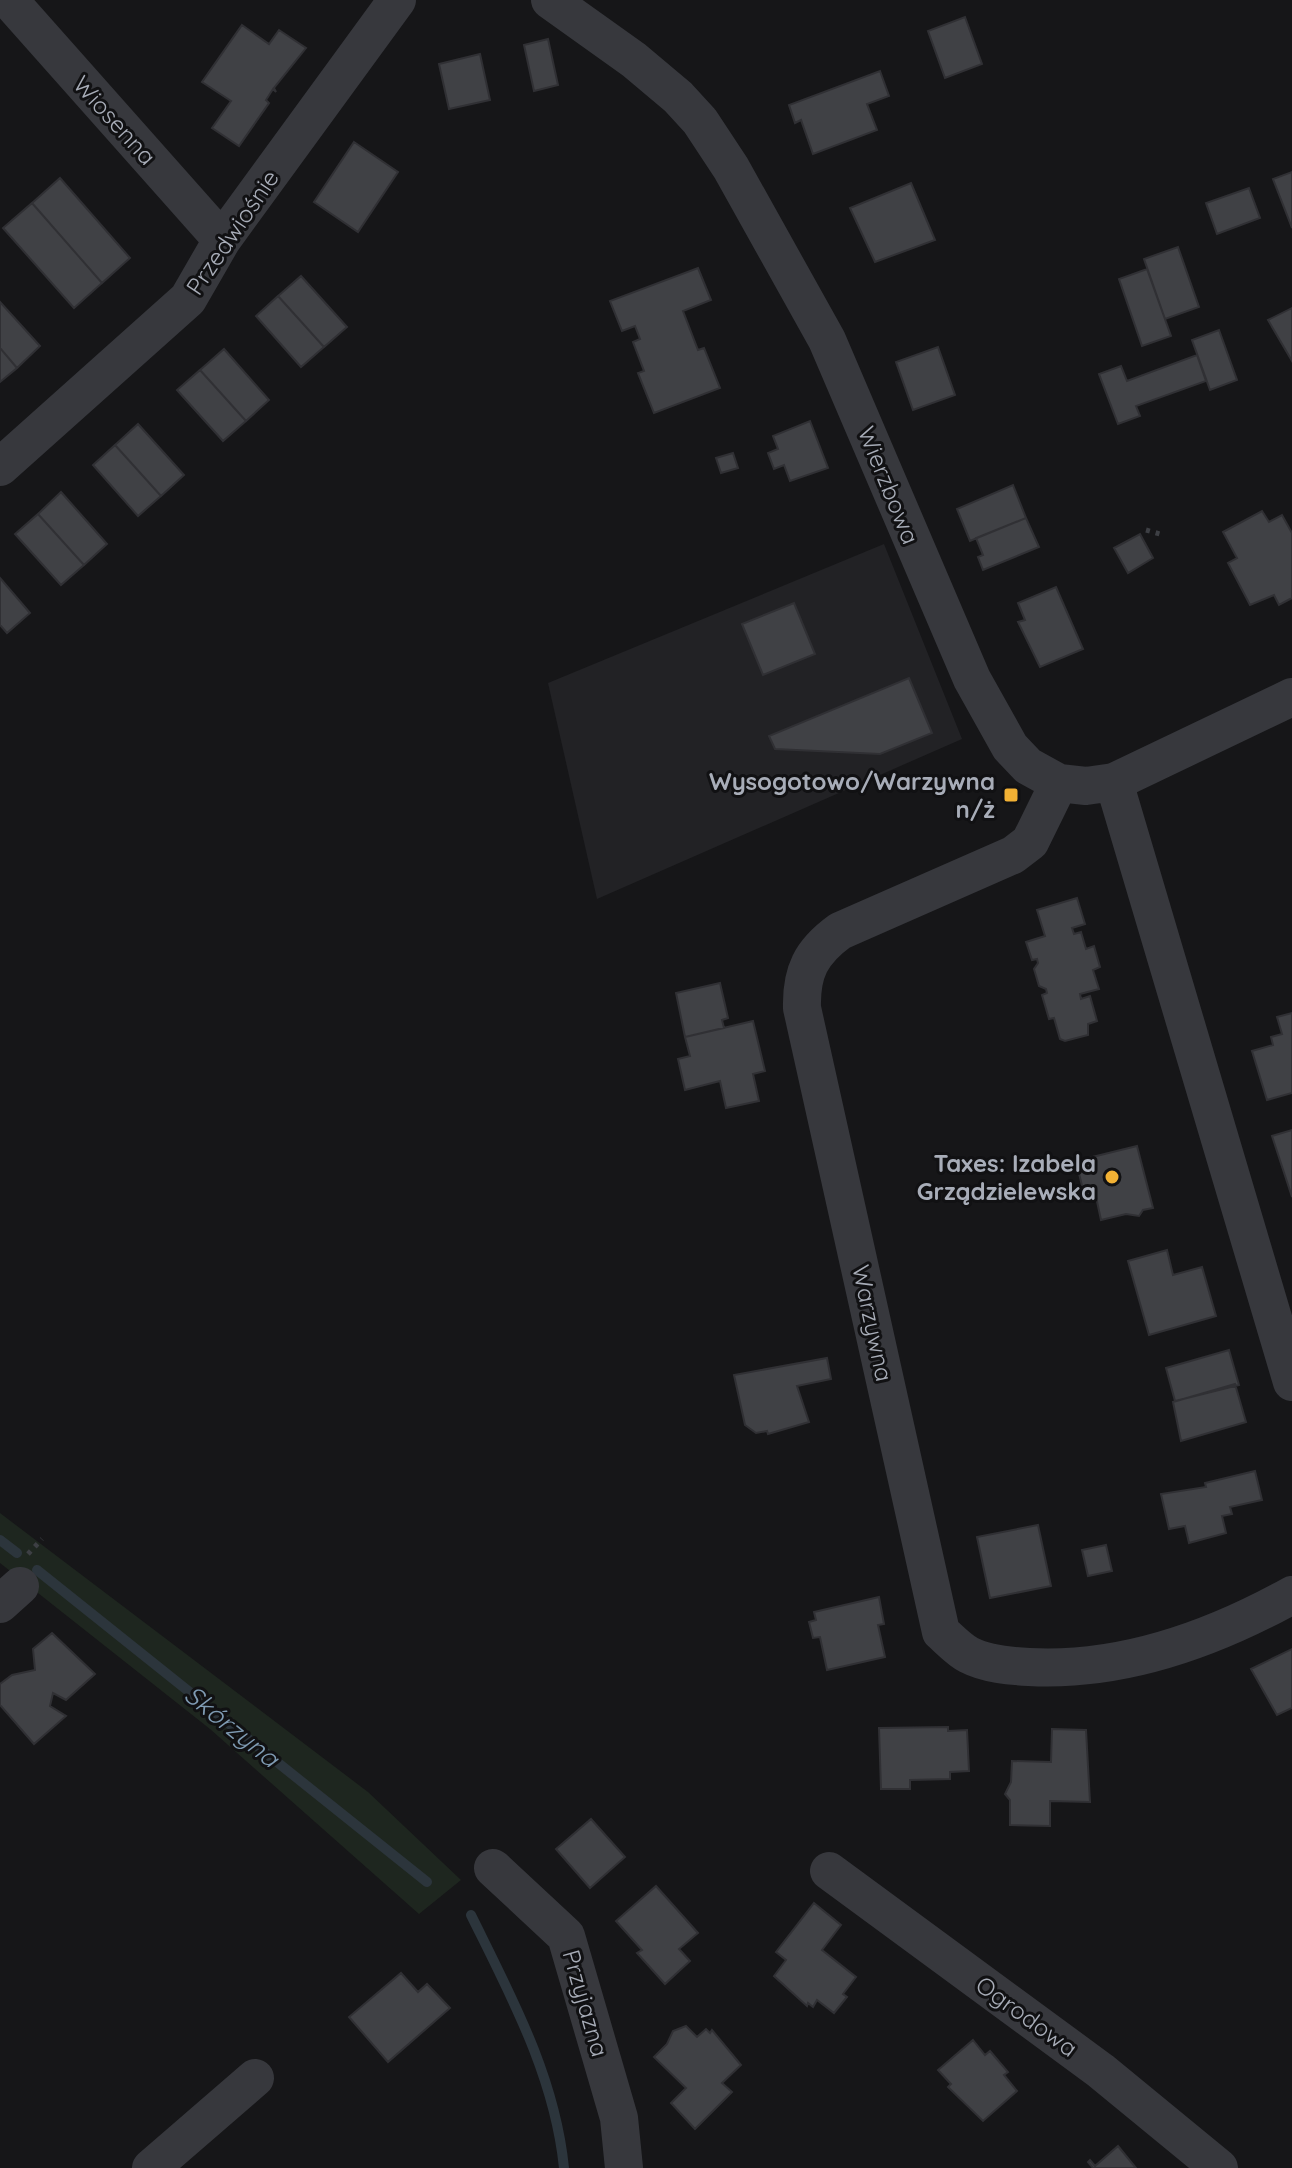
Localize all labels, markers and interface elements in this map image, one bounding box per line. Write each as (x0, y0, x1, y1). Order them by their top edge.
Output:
street label: Wiosenna (67, 69, 163, 171)
street label: Przedwiośnie (179, 164, 285, 300)
street label: Wierzbowa (852, 422, 926, 548)
place label: Wysogotowo/Warzywna n/ż (709, 766, 995, 824)
marker: Wysogotowo/Warzywna n/ż (1002, 786, 1020, 804)
place label: Taxes: Izabela Grządzielewska (917, 1148, 1096, 1206)
marker: Taxes: Izabela Grządzielewska (1103, 1168, 1121, 1186)
street label: Warzywna (846, 1262, 900, 1384)
water label: Skórzyna (178, 1678, 287, 1775)
street label: Przyjazna (556, 1946, 616, 2060)
street label: Ogrodowa (970, 1969, 1084, 2063)

